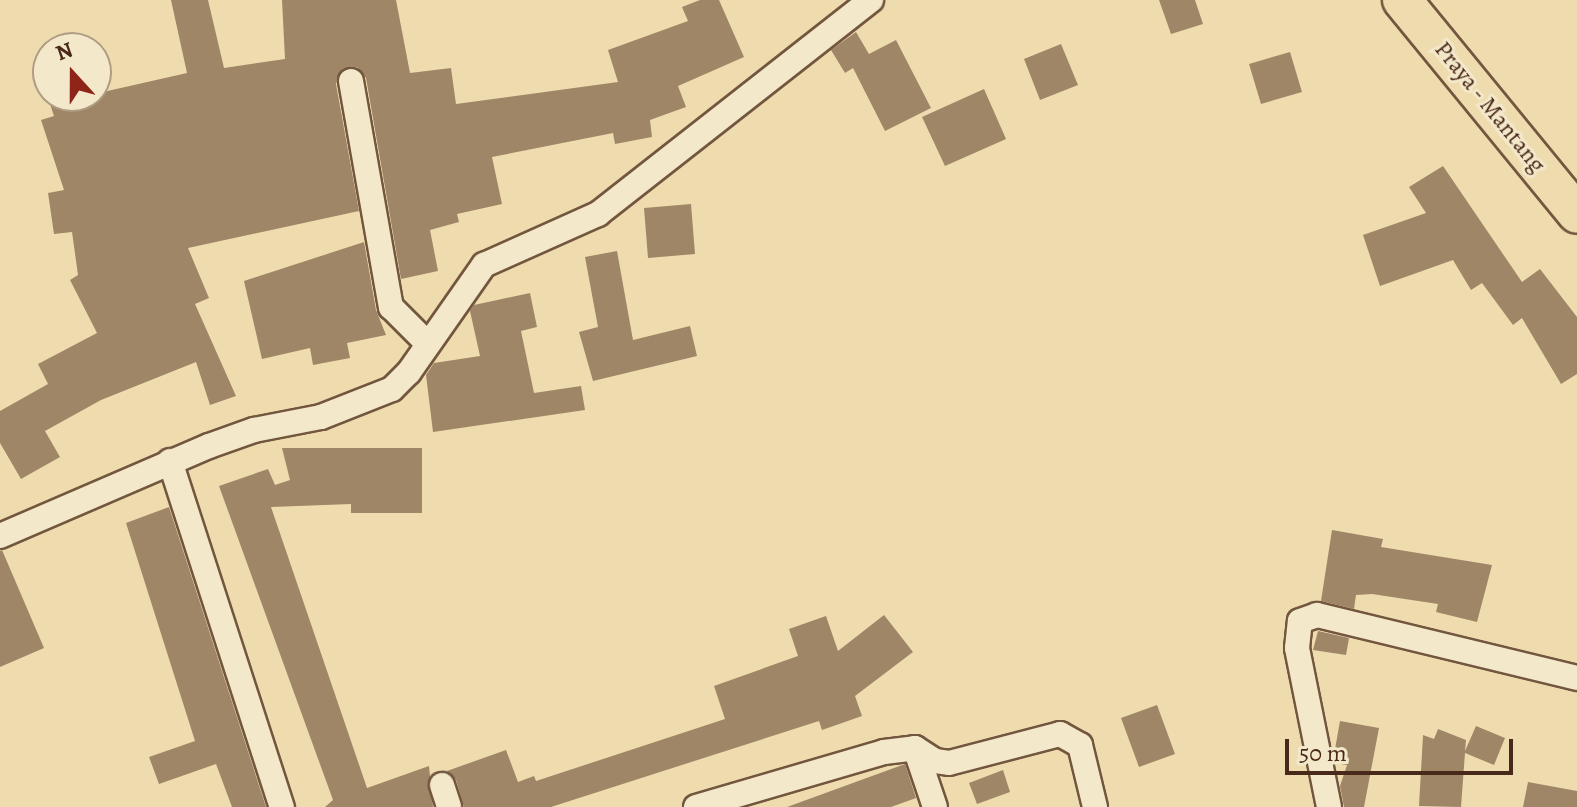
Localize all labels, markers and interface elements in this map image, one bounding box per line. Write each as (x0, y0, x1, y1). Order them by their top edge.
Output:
north arrow (32, 32, 112, 112)
text: N (51, 35, 77, 68)
street label: Praya - Mantang (1428, 35, 1552, 179)
scale bar (1289, 723, 1517, 773)
text: 50 m (1299, 737, 1347, 769)

